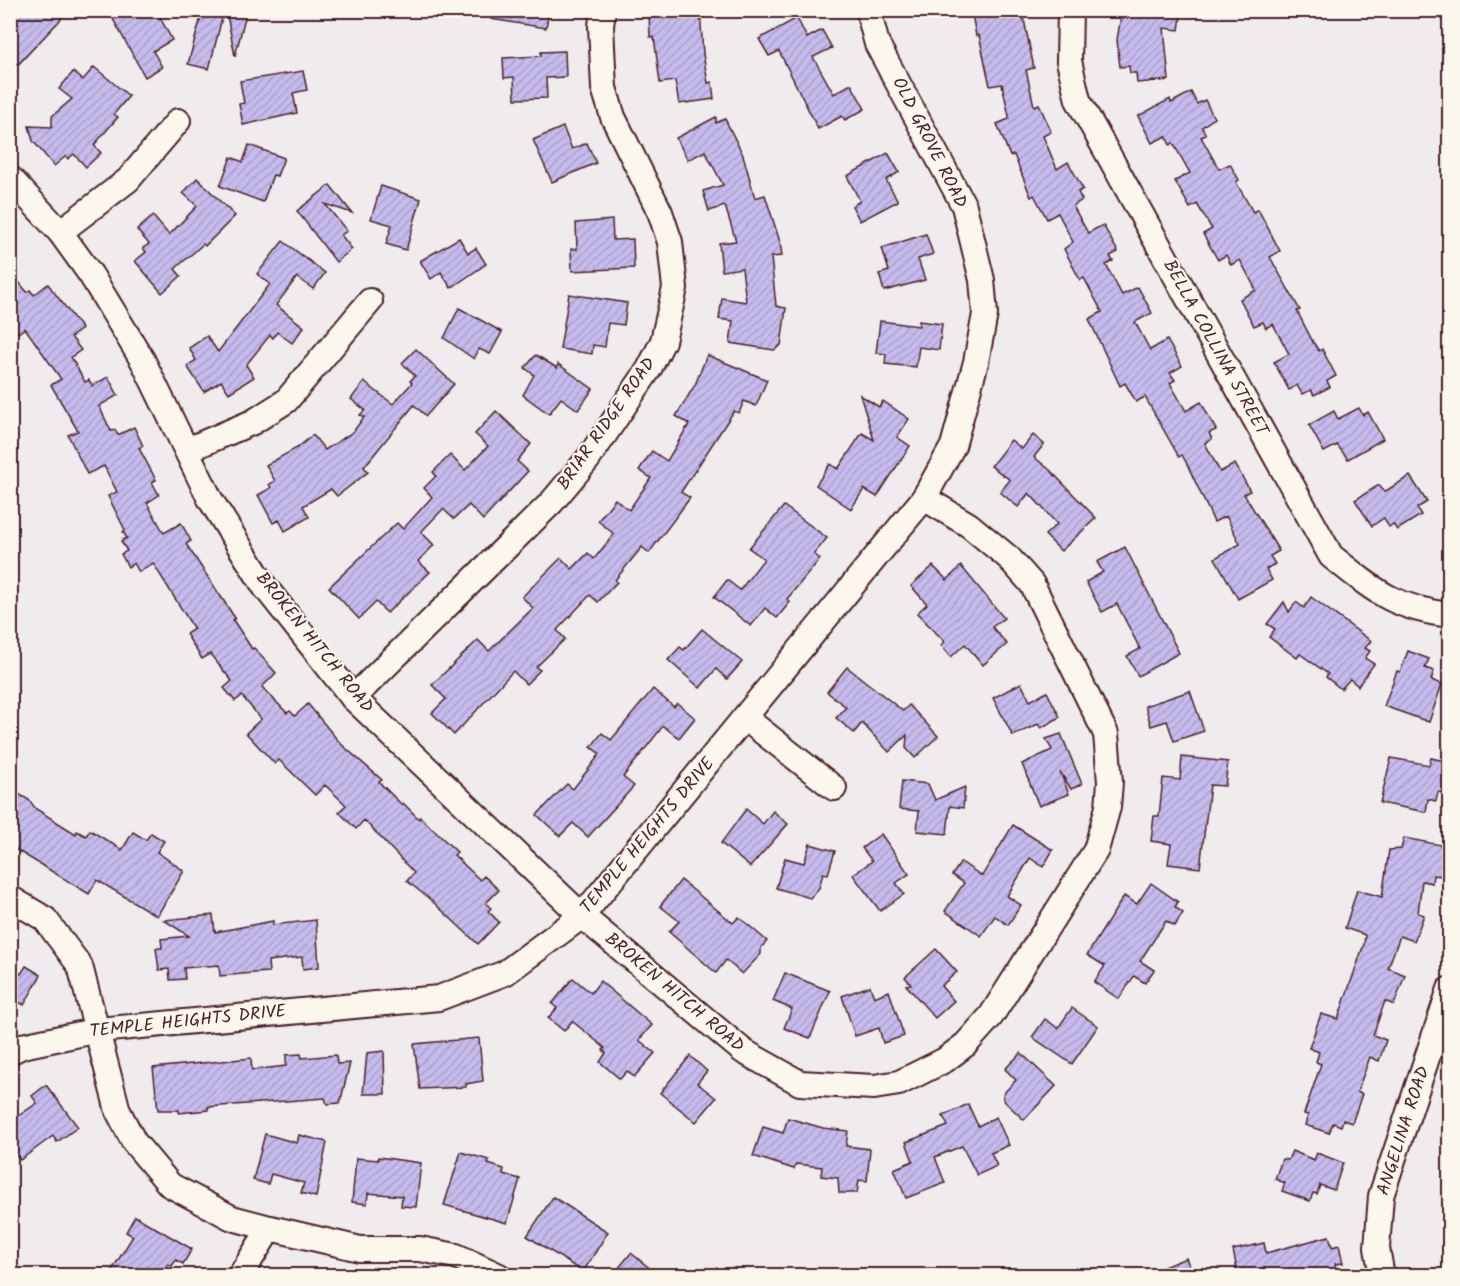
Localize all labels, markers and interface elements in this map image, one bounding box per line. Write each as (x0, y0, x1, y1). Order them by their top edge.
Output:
street label: OLD GROVE ROAD (883, 72, 975, 214)
street label: BELLA COLLINA STREET (1154, 255, 1276, 443)
street label: BRIAR RIDGE ROAD (550, 351, 664, 497)
street label: BROKEN HITCH ROAD (248, 566, 381, 720)
street label: TEMPLE HEIGHTS DRIVE (574, 751, 723, 921)
street label: BROKEN HITCH ROAD (598, 926, 751, 1061)
street label: TEMPLE HEIGHTS DRIVE (88, 997, 288, 1047)
street label: ANGELINA ROAD (1369, 1062, 1439, 1199)

